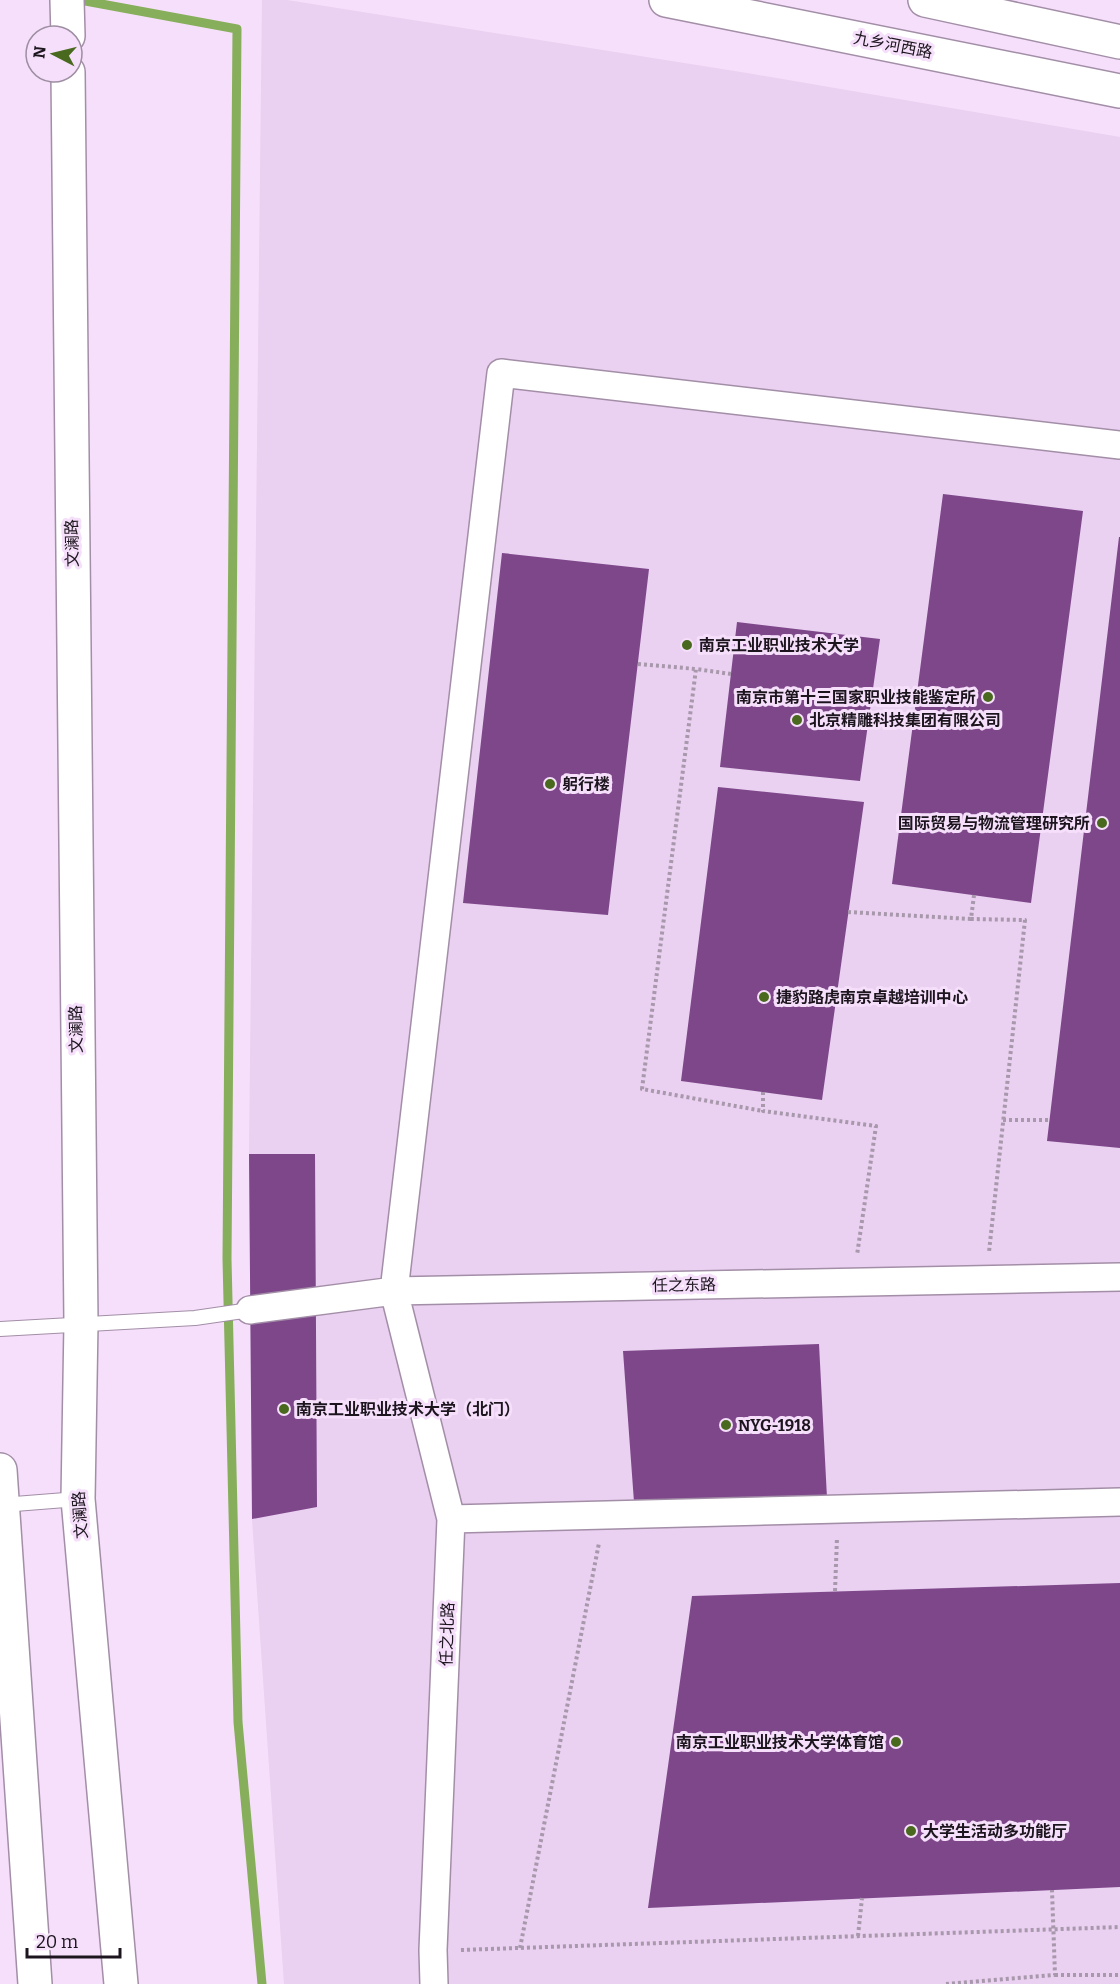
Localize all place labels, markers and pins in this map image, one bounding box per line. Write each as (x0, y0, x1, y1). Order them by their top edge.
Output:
place label: 南京工业职业技术大学 (699, 636, 859, 655)
marker: 南京工业职业技术大学 (680, 638, 694, 652)
place label: 南京市第十三国家职业技能鉴定所 (736, 688, 976, 707)
marker: 南京市第十三国家职业技能鉴定所 (981, 690, 995, 704)
place label: 北京精雕科技集团有限公司 (809, 711, 1001, 730)
marker: 北京精雕科技集团有限公司 (790, 713, 804, 727)
place label: 躬行楼 (562, 775, 610, 794)
marker: 躬行楼 (543, 777, 557, 791)
place label: 国际贸易与物流管理研究所 (898, 814, 1090, 833)
marker: 国际贸易与物流管理研究所 (1095, 816, 1109, 830)
place label: 捷豹路虎南京卓越培训中心 (776, 988, 968, 1007)
marker: 捷豹路虎南京卓越培训中心 (757, 990, 771, 1004)
place label: 南京工业职业技术大学（北门） (296, 1400, 520, 1419)
marker: 南京工业职业技术大学（北门） (277, 1402, 291, 1416)
place label: NYG-1918 (738, 1416, 811, 1435)
marker: NYG-1918 (719, 1418, 733, 1432)
place label: 南京工业职业技术大学体育馆 (676, 1733, 884, 1752)
marker: 南京工业职业技术大学体育馆 (889, 1735, 903, 1749)
place label: 大学生活动多功能厅 (923, 1822, 1067, 1841)
marker: 大学生活动多功能厅 (904, 1824, 918, 1838)

